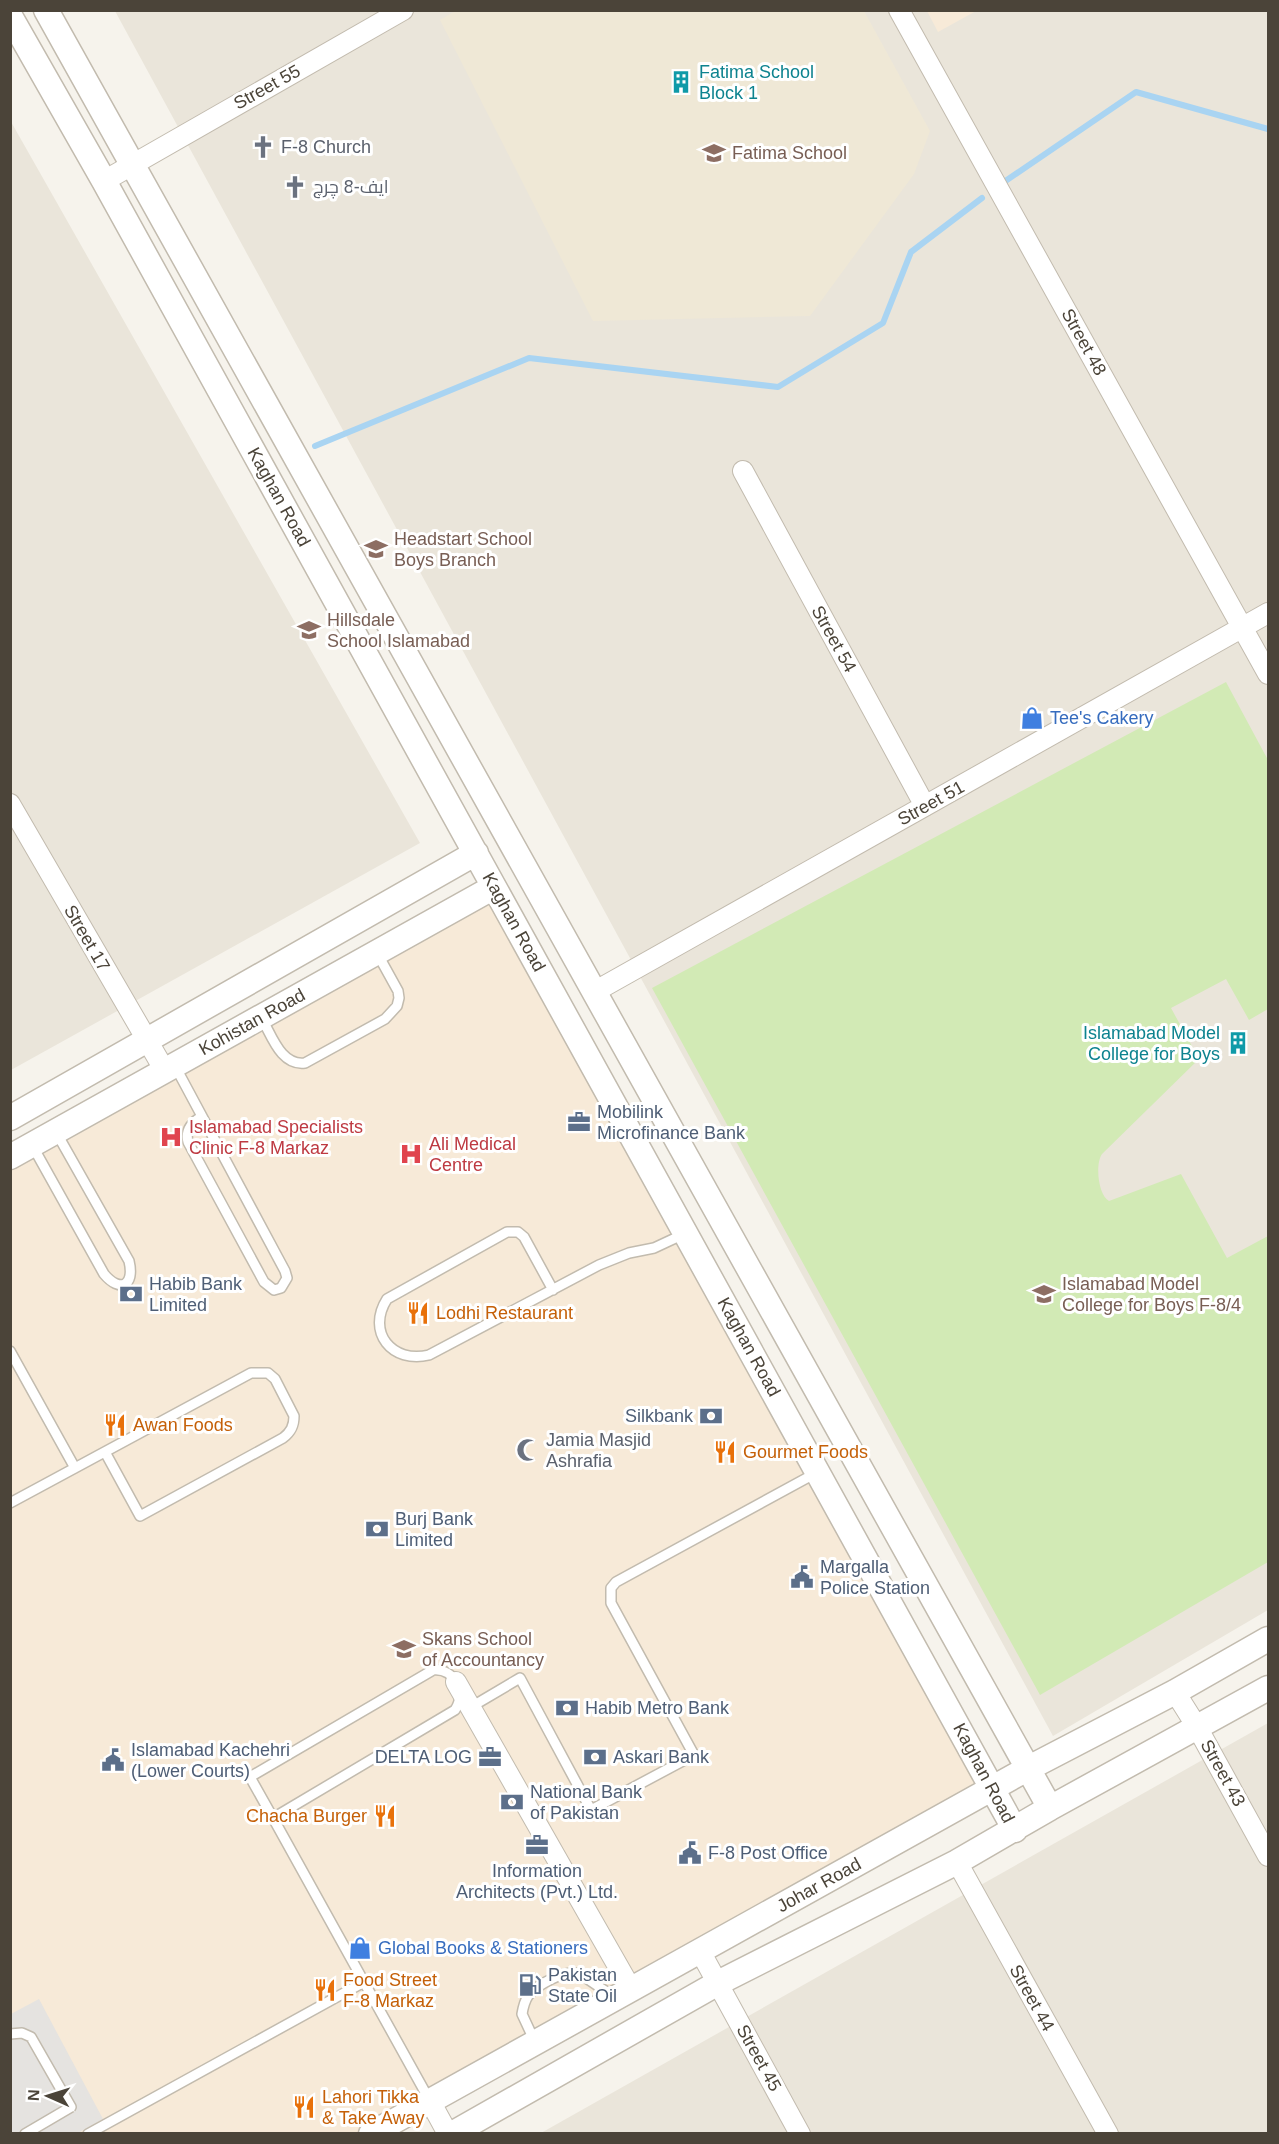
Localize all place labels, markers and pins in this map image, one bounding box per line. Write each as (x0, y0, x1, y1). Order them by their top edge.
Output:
place label: Fatima School Block 1 (699, 62, 814, 103)
building icon: Fatima School Block 1 (668, 69, 694, 95)
church icon: F-8 Church (250, 134, 276, 160)
place label: F-8 Church (281, 137, 371, 157)
school or university icon: Fatima School (701, 140, 727, 166)
place label: Fatima School (732, 143, 847, 163)
church icon: ایف-8 چرچ (282, 174, 308, 200)
place label: ایف-8 چرچ (313, 177, 389, 199)
place label: Headstart School Boys Branch (394, 529, 532, 570)
school or university icon: Headstart School Boys Branch (363, 536, 389, 562)
place label: Hillsdale School Islamabad (327, 610, 470, 651)
school or university icon: Hillsdale School Islamabad (296, 617, 322, 643)
shop icon: Tee's Cakery (1019, 705, 1045, 731)
place label: Tee's Cakery (1050, 708, 1153, 728)
place label: Islamabad Model College for Boys (1083, 1023, 1220, 1064)
building icon: Islamabad Model College for Boys (1225, 1030, 1251, 1056)
place label: Mobilink Microfinance Bank (597, 1102, 746, 1143)
office icon: Mobilink Microfinance Bank (566, 1109, 592, 1135)
place label: Islamabad Specialists Clinic F-8 Markaz (189, 1117, 363, 1158)
hospital icon: Islamabad Specialists Clinic F-8 Markaz (158, 1124, 184, 1150)
place label: Ali Medical Centre (429, 1134, 516, 1175)
hospital icon: Ali Medical Centre (398, 1141, 424, 1167)
place label: Habib Bank Limited (149, 1274, 243, 1315)
place label: Islamabad Model College for Boys F-8/4 (1062, 1274, 1241, 1315)
bank icon: Habib Bank Limited (118, 1281, 144, 1307)
school or university icon: Islamabad Model College for Boys F-8/4 (1031, 1281, 1057, 1307)
restaurant icon: Lodhi Restaurant (405, 1300, 431, 1326)
place label: Lodhi Restaurant (436, 1303, 573, 1323)
bank icon: Silkbank (698, 1403, 724, 1429)
place label: Silkbank (625, 1406, 694, 1426)
restaurant icon: Awan Foods (102, 1412, 128, 1438)
place label: Awan Foods (133, 1415, 233, 1435)
place label: Jamia Masjid Ashrafia (546, 1430, 651, 1471)
mosque icon: Jamia Masjid Ashrafia (515, 1437, 541, 1463)
restaurant icon: Gourmet Foods (712, 1439, 738, 1465)
place label: Gourmet Foods (743, 1442, 868, 1462)
place label: Burj Bank Limited (395, 1509, 474, 1550)
bank icon: Burj Bank Limited (364, 1516, 390, 1542)
place label: Margalla Police Station (820, 1557, 930, 1598)
public building icon: Margalla Police Station (789, 1564, 815, 1590)
place label: Skans School of Accountancy (422, 1629, 544, 1670)
school or university icon: Skans School of Accountancy (391, 1636, 417, 1662)
bank icon: Habib Metro Bank (554, 1695, 580, 1721)
place label: Habib Metro Bank (585, 1698, 730, 1718)
place label: Islamabad Kachehri (Lower Courts) (131, 1740, 290, 1781)
office icon: DELTA LOG (477, 1744, 503, 1770)
bank icon: Askari Bank (582, 1744, 608, 1770)
public building icon: Islamabad Kachehri (Lower Courts) (100, 1747, 126, 1773)
place label: DELTA LOG (375, 1747, 472, 1767)
place label: Askari Bank (613, 1747, 710, 1767)
place label: National Bank of Pakistan (530, 1782, 643, 1823)
bank icon: National Bank of Pakistan (499, 1789, 525, 1815)
restaurant icon: Chacha Burger (372, 1803, 398, 1829)
place label: Chacha Burger (246, 1806, 367, 1826)
office icon: Information Architects (Pvt.) Ltd. (524, 1832, 550, 1858)
public building icon: F-8 Post Office (677, 1840, 703, 1866)
place label: F-8 Post Office (708, 1843, 828, 1863)
place label: Information Architects (Pvt.) Ltd. (456, 1861, 618, 1902)
shop icon: Global Books & Stationers (347, 1935, 373, 1961)
place label: Global Books & Stationers (378, 1938, 588, 1958)
place label: Pakistan State Oil (548, 1965, 617, 2006)
place label: Food Street F-8 Markaz (343, 1970, 437, 2011)
fuel station icon: Pakistan State Oil (517, 1972, 543, 1998)
restaurant icon: Food Street F-8 Markaz (312, 1977, 338, 2003)
place label: Lahori Tikka & Take Away (322, 2087, 424, 2128)
restaurant icon: Lahori Tikka & Take Away (291, 2094, 317, 2120)

